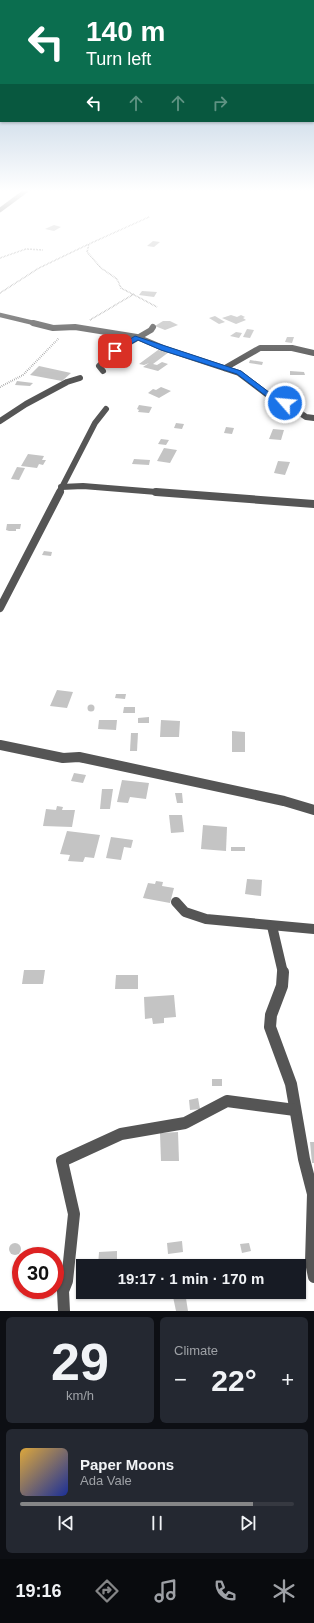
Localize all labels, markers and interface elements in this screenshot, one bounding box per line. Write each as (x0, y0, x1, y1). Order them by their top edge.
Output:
icon: left (20, 16, 72, 68)
text: 140 m (86, 16, 165, 47)
text: Turn left (86, 49, 151, 69)
icon: left (83, 92, 105, 114)
icon: ahead (125, 92, 147, 114)
icon: ahead (167, 92, 189, 114)
icon: right (209, 92, 231, 114)
pin (98, 334, 132, 368)
icon: arrive (104, 340, 126, 362)
position arrow (264, 382, 306, 424)
speed limit sign: 30 (12, 1247, 64, 1299)
text: 19:17 · 1 min · 170 m (118, 1270, 264, 1287)
text: 29 (51, 1333, 109, 1391)
text: Climate (174, 1343, 218, 1358)
text: 22° (211, 1364, 257, 1397)
text: − (174, 1367, 187, 1392)
text: + (281, 1367, 294, 1392)
text: km/h (66, 1388, 94, 1403)
text: Paper Moons (80, 1456, 174, 1473)
text: Ada Vale (80, 1473, 132, 1488)
icon: previous (55, 1512, 77, 1534)
icon: pause (146, 1512, 168, 1534)
icon: next (237, 1512, 259, 1534)
icon: directions (93, 1577, 121, 1605)
icon: music (152, 1577, 180, 1605)
icon: phone (211, 1577, 239, 1605)
icon: climate (270, 1577, 298, 1605)
text: 19:16 (16, 1581, 62, 1601)

